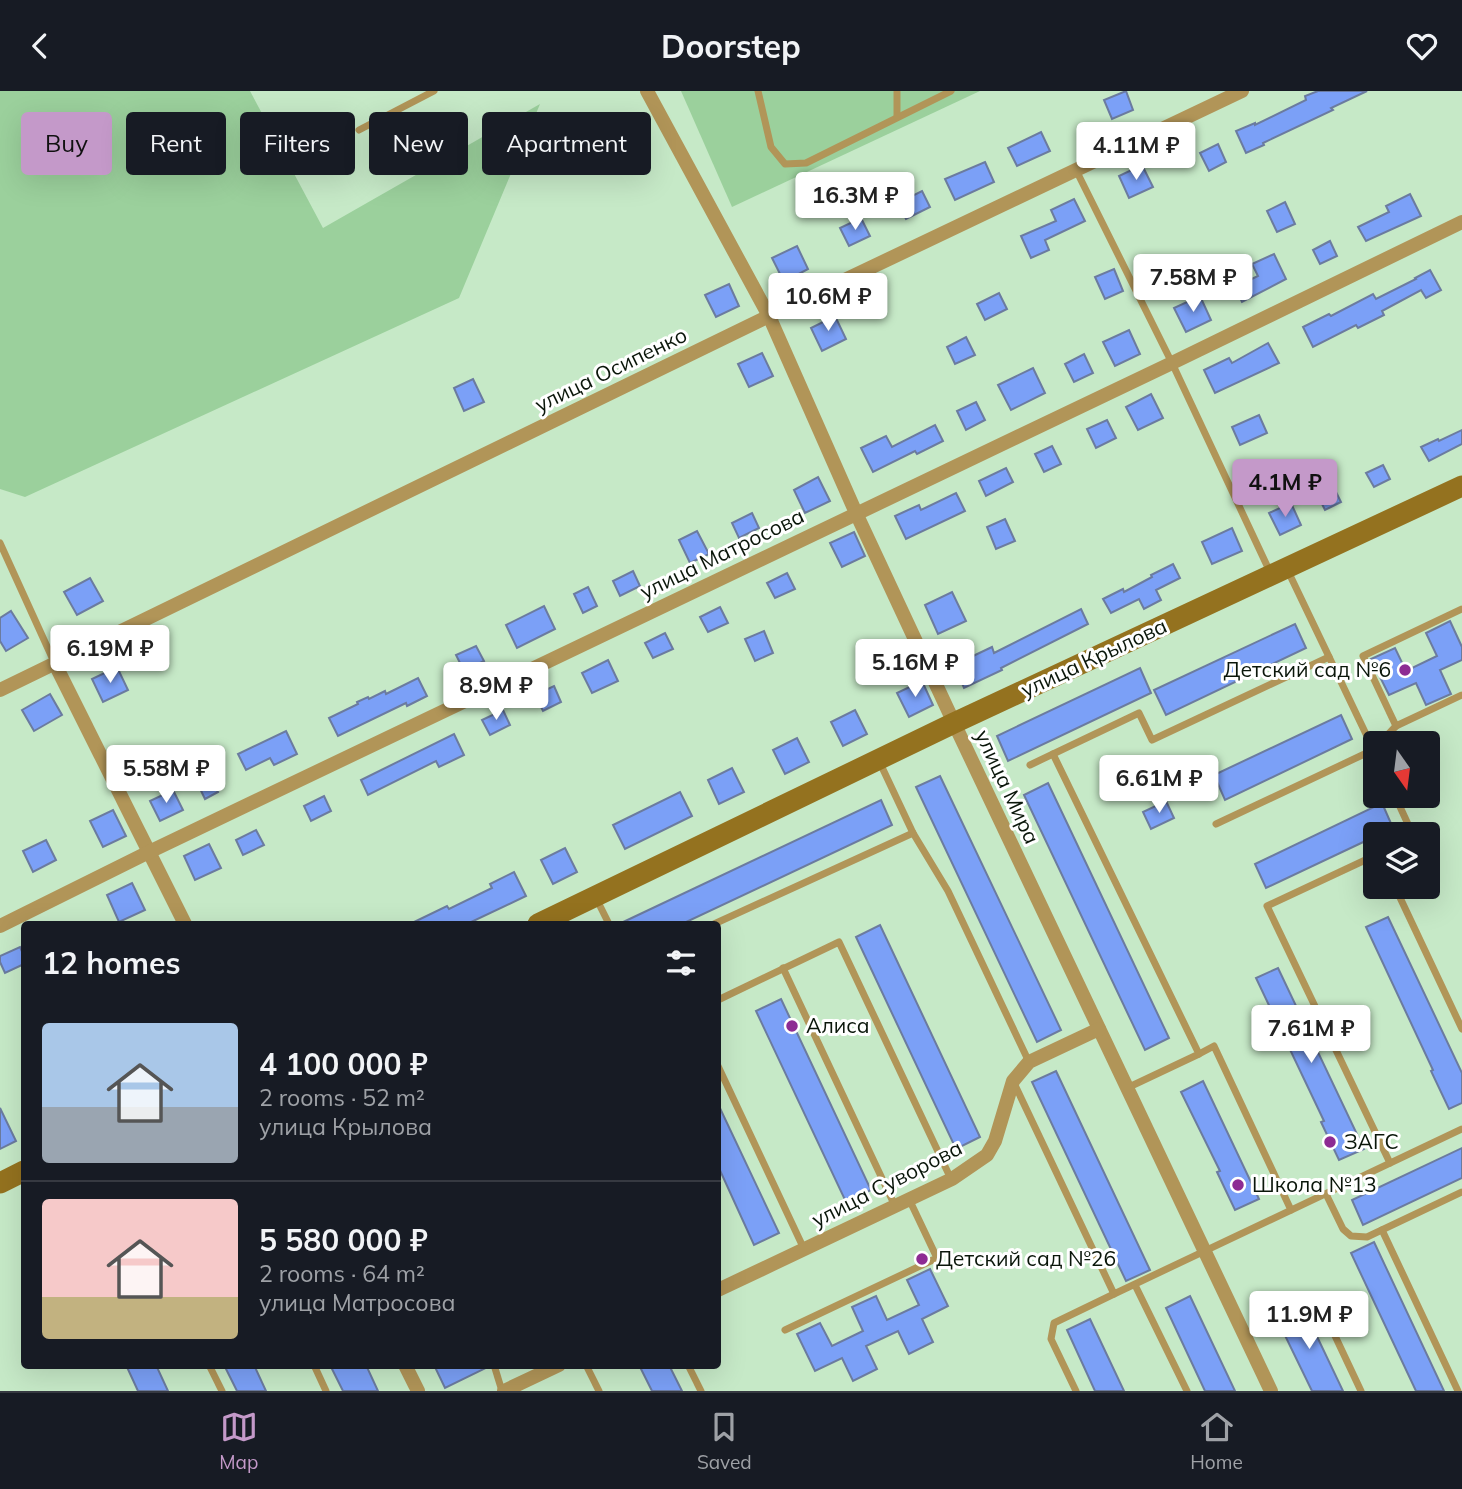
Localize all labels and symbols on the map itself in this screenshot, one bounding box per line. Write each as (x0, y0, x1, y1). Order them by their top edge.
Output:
pin: 4.11M ₽ (1071, 123, 1201, 182)
pin: 16.3M ₽ (790, 173, 920, 232)
pin: 7.58M ₽ (1128, 255, 1258, 314)
pin: 10.6M ₽ (763, 273, 893, 333)
street label: улица Осипенко (530, 321, 691, 417)
pin: 4.1M ₽ (1228, 459, 1342, 519)
street label: улица Матросова (635, 502, 808, 604)
street label: улица Крылова (1016, 612, 1171, 702)
pin: 6.19M ₽ (45, 625, 175, 685)
pin: 5.16M ₽ (850, 639, 980, 699)
place label: Детский сад №6 (1224, 656, 1391, 682)
marker: Детский сад №6 (1397, 662, 1413, 678)
pin: 8.9M ₽ (439, 663, 553, 722)
street label: улица Мира (970, 725, 1046, 848)
north arrow (1363, 731, 1440, 809)
pin: 5.58M ₽ (101, 745, 231, 805)
pin: 6.61M ₽ (1094, 755, 1224, 815)
pin: 7.61M ₽ (1246, 1005, 1376, 1065)
place label: Алиса (806, 1012, 870, 1038)
marker: Алиса (784, 1018, 800, 1034)
place label: ЗАГС (1344, 1128, 1399, 1154)
street label: улица Суворова (807, 1134, 966, 1232)
marker: ЗАГС (1322, 1134, 1338, 1150)
place label: Школа №13 (1252, 1171, 1377, 1197)
marker: Школа №13 (1230, 1177, 1246, 1193)
place label: Детский сад №26 (936, 1245, 1116, 1271)
marker: Детский сад №26 (914, 1251, 930, 1267)
pin: 11.9M ₽ (1244, 1291, 1374, 1351)

